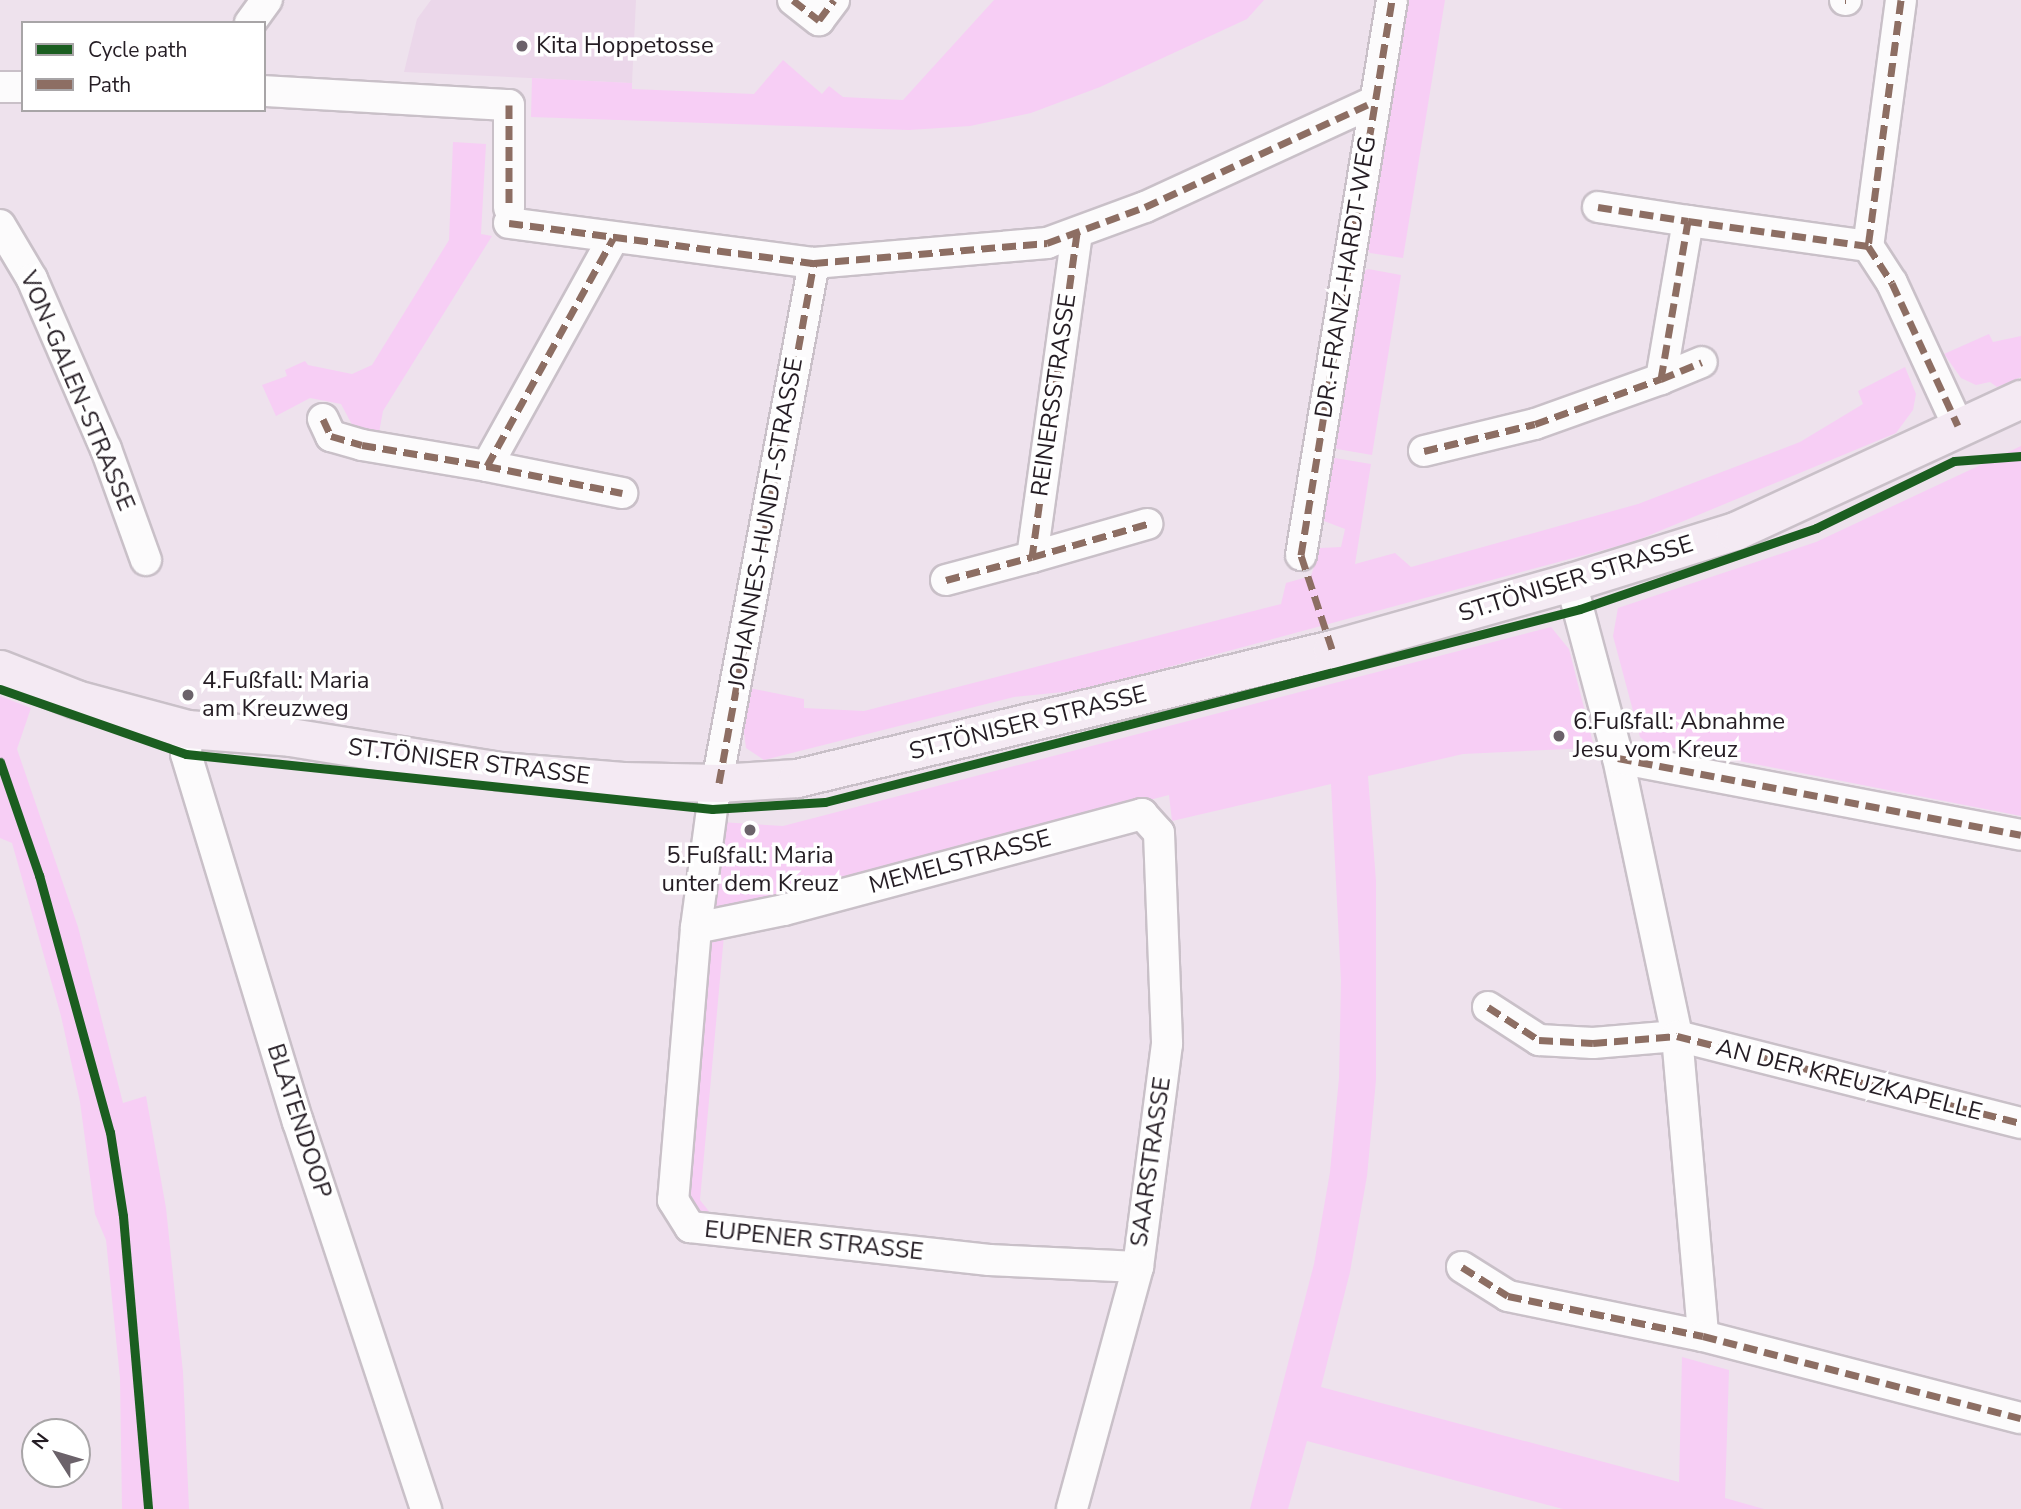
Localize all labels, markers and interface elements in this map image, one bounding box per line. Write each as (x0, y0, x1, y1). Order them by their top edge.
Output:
legend (21, 21, 266, 112)
place label: Kita Hoppetosse (536, 32, 714, 60)
text: Cycle path (88, 36, 187, 64)
marker: Kita Hoppetosse (514, 38, 530, 54)
text: Path (88, 71, 131, 99)
street label: DR.-FRANZ-HARDT-WEG (1309, 134, 1383, 420)
street label: VON-GALEN-STRASSE (13, 267, 141, 515)
street label: REINERSSTRASSE (1026, 292, 1082, 498)
street label: JOHANNES-HUNDT-STRASSE (723, 356, 809, 690)
street label: ST.TÖNISER STRASSE (1455, 530, 1697, 628)
place label: 4.Fußfall: Maria am Kreuzweg (202, 667, 369, 723)
street label: ST.TÖNISER STRASSE (906, 680, 1150, 766)
marker: 4.Fußfall: Maria am Kreuzweg (180, 687, 196, 703)
place label: 6.Fußfall: Abnahme Jesu vom Kreuz (1573, 708, 1785, 764)
marker: 6.Fußfall: Abnahme Jesu vom Kreuz (1551, 728, 1567, 744)
street label: ST.TÖNISER STRASSE (346, 733, 592, 791)
marker: 5.Fußfall: Maria unter dem Kreuz (742, 822, 758, 838)
street label: MEMELSTRASSE (866, 824, 1054, 900)
place label: 5.Fußfall: Maria unter dem Kreuz (661, 842, 839, 898)
street label: AN DER KREUZKAPELLE (1713, 1033, 1985, 1127)
street label: BLATENDOOP (261, 1040, 337, 1202)
street label: SAARSTRASSE (1125, 1075, 1177, 1249)
street label: EUPENER STRASSE (703, 1215, 925, 1267)
north arrow (21, 1418, 91, 1488)
text: N (26, 1428, 55, 1455)

